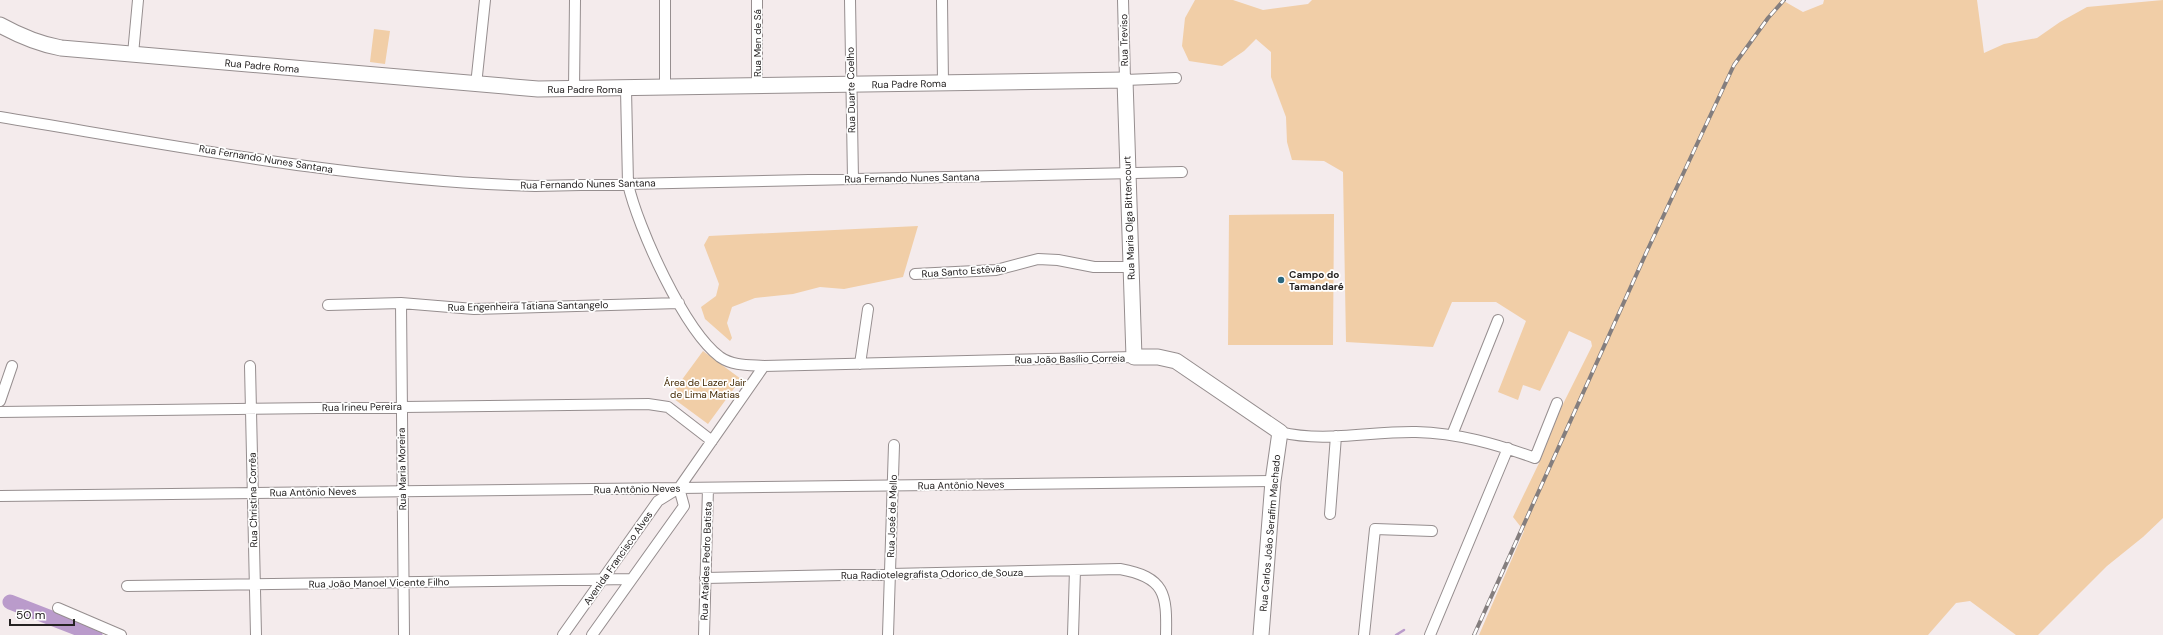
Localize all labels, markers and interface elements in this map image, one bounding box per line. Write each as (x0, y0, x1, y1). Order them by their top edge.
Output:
street label: Rua Men de Sá (751, 9, 764, 77)
street label: Rua Treviso (1117, 14, 1131, 66)
street label: Rua Duarte Coelho (844, 47, 858, 133)
street label: Rua Padre Roma (224, 56, 300, 76)
street label: Rua Padre Roma (871, 77, 947, 91)
street label: Rua Padre Roma (548, 83, 622, 96)
street label: Rua Fernando Nunes Santana (198, 142, 334, 176)
street label: Rua Maria Olga Bittencourt (1120, 156, 1138, 280)
street label: Rua Fernando Nunes Santana (844, 170, 980, 186)
street label: Rua Fernando Nunes Santana (520, 176, 656, 192)
street label: Rua Santo Estêvão (921, 262, 1007, 280)
place label: Campo do Tamandaré (1289, 268, 1344, 293)
marker: Campo do Tamandaré (1276, 275, 1286, 285)
street label: Rua Engenheira Tatiana Santangelo (448, 298, 608, 314)
street label: Rua João Basílio Correia (1015, 352, 1125, 366)
park label: Área de Lazer Jair de Lima Matias (664, 376, 747, 401)
street label: Rua Irineu Pereira (322, 400, 402, 414)
street label: Rua Maria Moreira (395, 427, 409, 511)
street label: Rua Christina Corrêa (246, 452, 260, 548)
street label: Rua Carlos João Serafim Machado (1257, 454, 1283, 612)
street label: Rua José de Mello (884, 474, 900, 558)
street label: Rua Antônio Neves (918, 478, 1004, 492)
street label: Rua Antônio Neves (594, 482, 680, 496)
street label: Rua Antônio Neves (270, 485, 356, 499)
street label: Rua Ataídes Pedro Batista (697, 502, 715, 620)
street label: Avenida Francisco Alves (581, 509, 655, 607)
street label: Rua Radiotelegrafista Odorico de Souza (841, 566, 1023, 582)
street label: Rua João Manoel Vicente Filho (308, 575, 450, 591)
scale bar (10, 601, 74, 627)
text: 50 m (16, 607, 45, 623)

